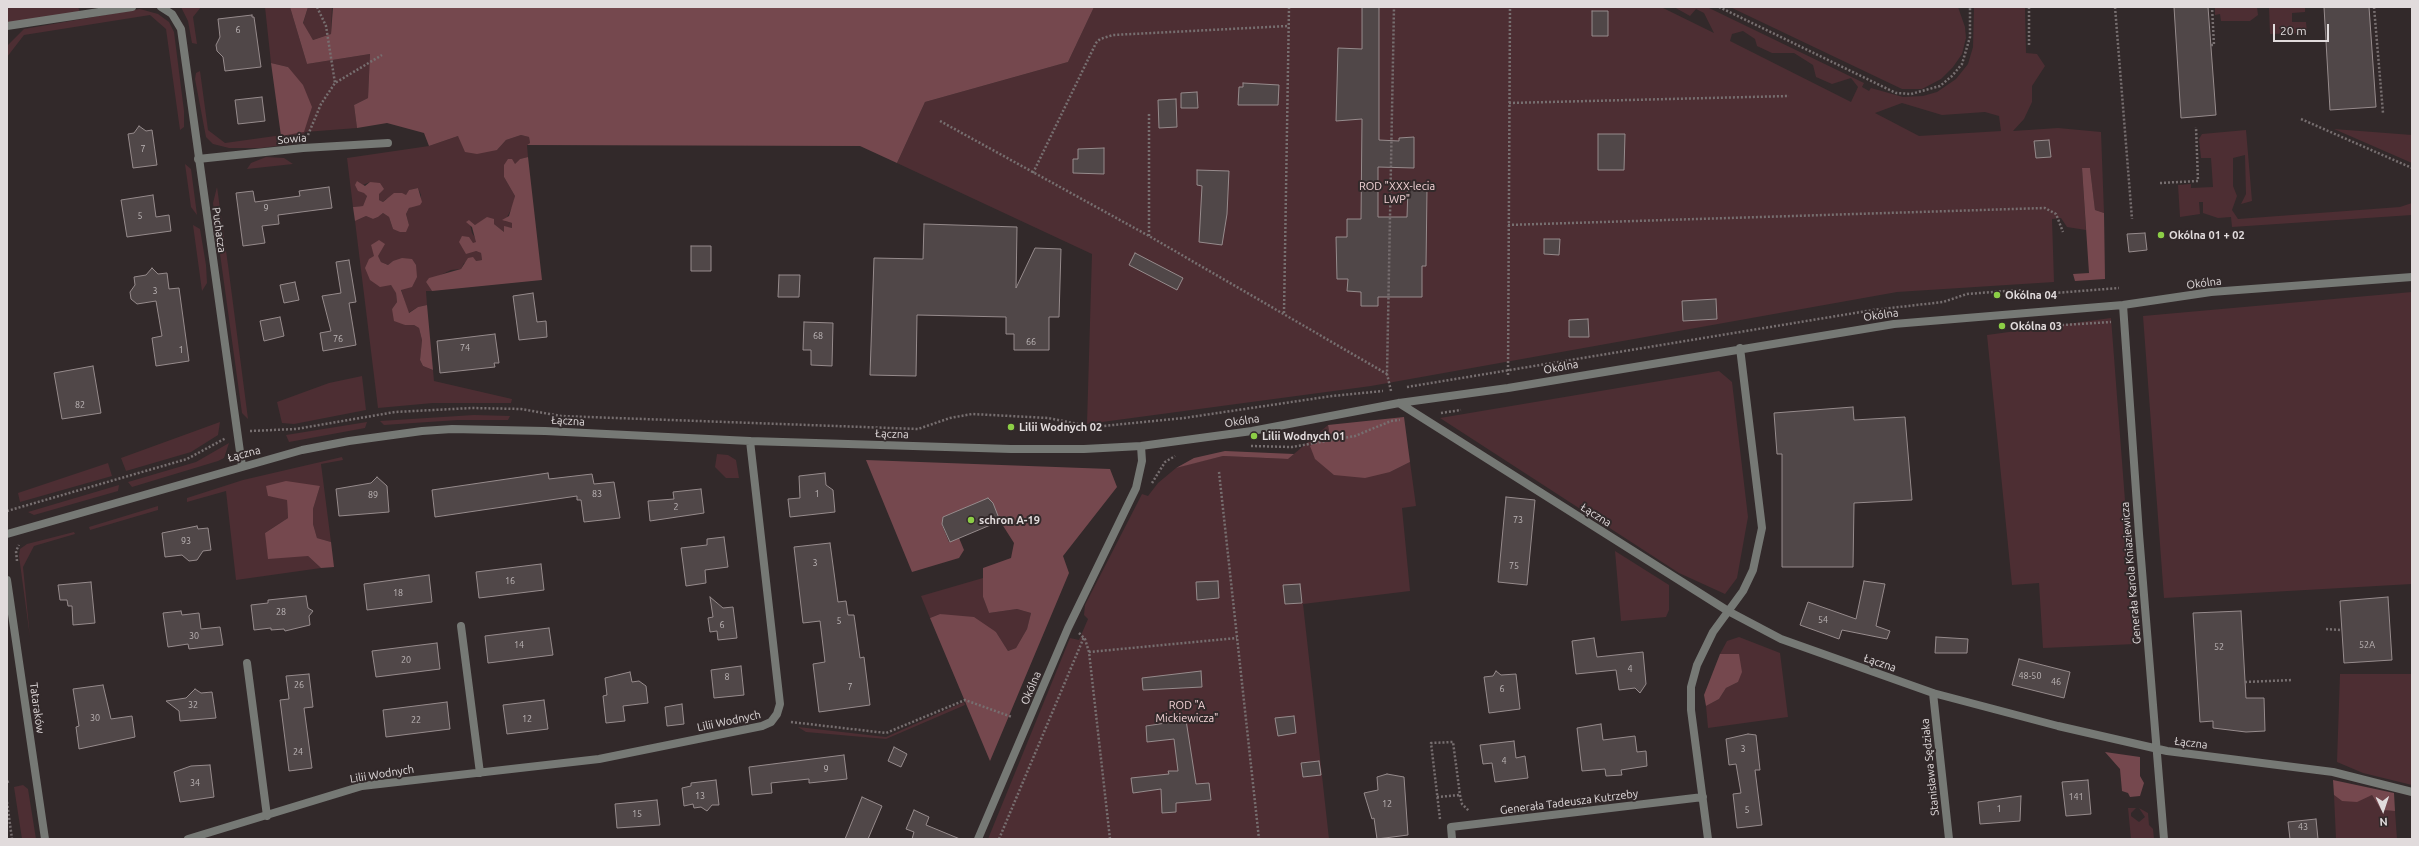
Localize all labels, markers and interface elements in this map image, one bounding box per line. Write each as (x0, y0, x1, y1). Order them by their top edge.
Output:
scale bar (2275, 16, 2331, 42)
text: 20 m (2280, 24, 2307, 37)
house number: 6 (235, 25, 241, 35)
street label: Sowia (277, 131, 307, 147)
house number: 7 (140, 144, 146, 154)
park label: ROD "XXX-lecia LWP" (1359, 179, 1435, 205)
house number: 9 (263, 203, 269, 213)
street label: Puchacza (209, 206, 229, 254)
house number: 5 (137, 211, 143, 221)
place label: Okólna 01 + 02 (2169, 228, 2245, 242)
marker: Okólna 01 + 02 (2156, 230, 2166, 240)
street label: Okólna (2186, 274, 2222, 292)
house number: 3 (152, 286, 158, 296)
place label: Okólna 04 (2005, 288, 2057, 302)
marker: Okólna 04 (1992, 290, 2002, 300)
street label: Okólna (1863, 306, 1899, 324)
place label: Okólna 03 (2010, 319, 2062, 333)
marker: Okólna 03 (1997, 321, 2007, 331)
house number: 68 (813, 331, 823, 341)
house number: 76 (333, 334, 343, 344)
house number: 66 (1026, 337, 1036, 347)
house number: 74 (460, 343, 470, 353)
house number: 1 (178, 345, 184, 355)
street label: Okólna (1543, 357, 1579, 377)
house number: 82 (75, 400, 85, 410)
street label: Okólna (1224, 412, 1260, 430)
street label: Łączna (551, 414, 585, 428)
place label: Lilii Wodnych 02 (1019, 420, 1102, 434)
marker: Lilii Wodnych 02 (1006, 422, 1016, 432)
street label: Łączna (875, 427, 909, 441)
place label: Lilii Wodnych 01 (1262, 429, 1345, 443)
marker: Lilii Wodnych 01 (1249, 431, 1259, 441)
street label: Łączna (226, 443, 262, 465)
house number: 83 (592, 489, 602, 499)
house number: 1 (814, 489, 820, 499)
house number: 89 (368, 490, 378, 500)
street label: Łączna (1578, 501, 1614, 529)
street label: Generała Karola Kniaziewicza (2118, 501, 2144, 645)
house number: 2 (673, 502, 679, 512)
place label: schron A-19 (979, 513, 1040, 527)
marker: schron A-19 (966, 515, 976, 525)
house number: 73 (1513, 515, 1523, 525)
house number: 93 (181, 536, 191, 546)
house number: 3 (812, 558, 818, 568)
house number: 75 (1509, 561, 1519, 571)
house number: 16 (505, 576, 515, 586)
house number: 18 (393, 588, 403, 598)
house number: 28 (276, 607, 286, 617)
house number: 54 (1818, 615, 1828, 625)
house number: 5 (836, 616, 842, 626)
house number: 6 (719, 620, 725, 630)
house number: 30 (189, 631, 199, 641)
house number: 14 (514, 640, 524, 650)
house number: 52A (2359, 640, 2375, 650)
house number: 52 (2214, 642, 2224, 652)
street label: Łączna (1862, 651, 1898, 675)
house number: 20 (401, 655, 411, 665)
house number: 4 (1627, 664, 1633, 674)
street label: Okólna (1018, 669, 1044, 707)
house number: 48-50 (2019, 671, 2041, 681)
house number: 8 (724, 672, 730, 682)
house number: 46 (2051, 677, 2061, 687)
house number: 26 (294, 680, 304, 690)
street label: Tataraków (27, 682, 47, 734)
house number: 7 (847, 682, 853, 692)
house number: 6 (1499, 684, 1505, 694)
park label: ROD "A Mickiewicza" (1156, 698, 1218, 724)
house number: 32 (188, 700, 198, 710)
street label: Lilii Wodnych (696, 708, 762, 734)
house number: 30 (90, 713, 100, 723)
house number: 12 (522, 714, 532, 724)
house number: 22 (411, 715, 421, 725)
street label: Stanisława Sędziaka (1918, 718, 1942, 816)
street label: Łączna (2174, 734, 2208, 752)
house number: 3 (1740, 744, 1746, 754)
house number: 24 (293, 747, 303, 757)
house number: 4 (1501, 756, 1507, 766)
street label: Lilii Wodnych (349, 762, 415, 786)
house number: 9 (823, 764, 829, 774)
house number: 34 (190, 778, 200, 788)
street label: Generała Tadeusza Kutrzeby (1499, 787, 1639, 817)
north arrow (2363, 790, 2403, 830)
house number: 13 (695, 791, 705, 801)
house number: 141 (2068, 792, 2084, 802)
house number: 12 (1382, 799, 1392, 809)
house number: 1 (1996, 804, 2002, 814)
house number: 5 (1744, 805, 1750, 815)
house number: 15 (632, 809, 642, 819)
text: N (2379, 816, 2388, 828)
house number: 43 (2298, 822, 2308, 832)

